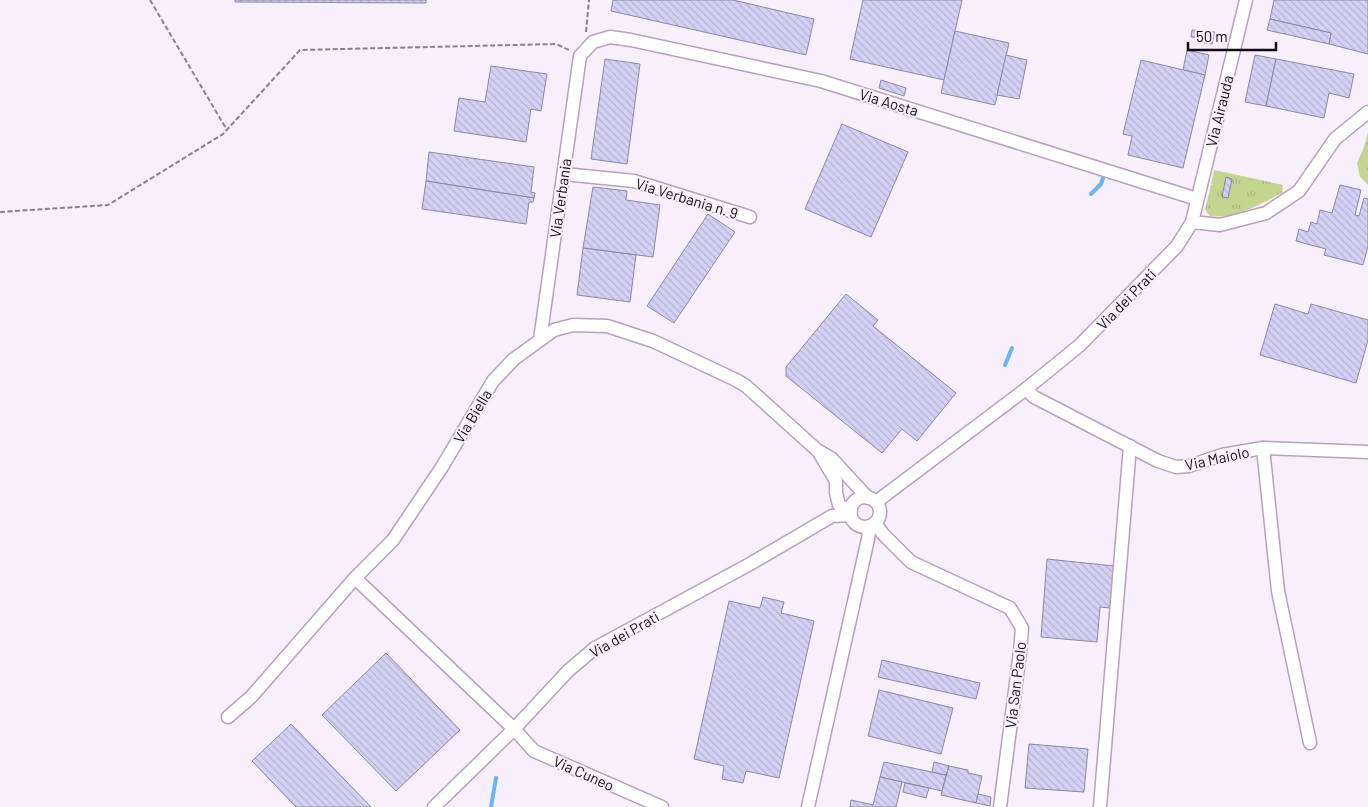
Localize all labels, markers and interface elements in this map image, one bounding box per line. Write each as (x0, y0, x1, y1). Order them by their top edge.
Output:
scale bar (1188, 20, 1276, 52)
text: 50 m (1196, 27, 1228, 45)
street label: Via Airauda (1201, 73, 1237, 149)
street label: Via Aosta (857, 85, 921, 119)
street label: Via Verbania (545, 157, 575, 239)
street label: Via Verbania n. 9 (634, 174, 740, 222)
street label: Via dei Prati (1093, 265, 1159, 333)
street label: Via Biella (449, 386, 495, 446)
street label: Via Maiolo (1183, 442, 1251, 474)
street label: Via dei Prati (586, 607, 662, 661)
street label: Via San Paolo (1001, 641, 1029, 729)
street label: Via Cuneo (551, 752, 617, 794)

